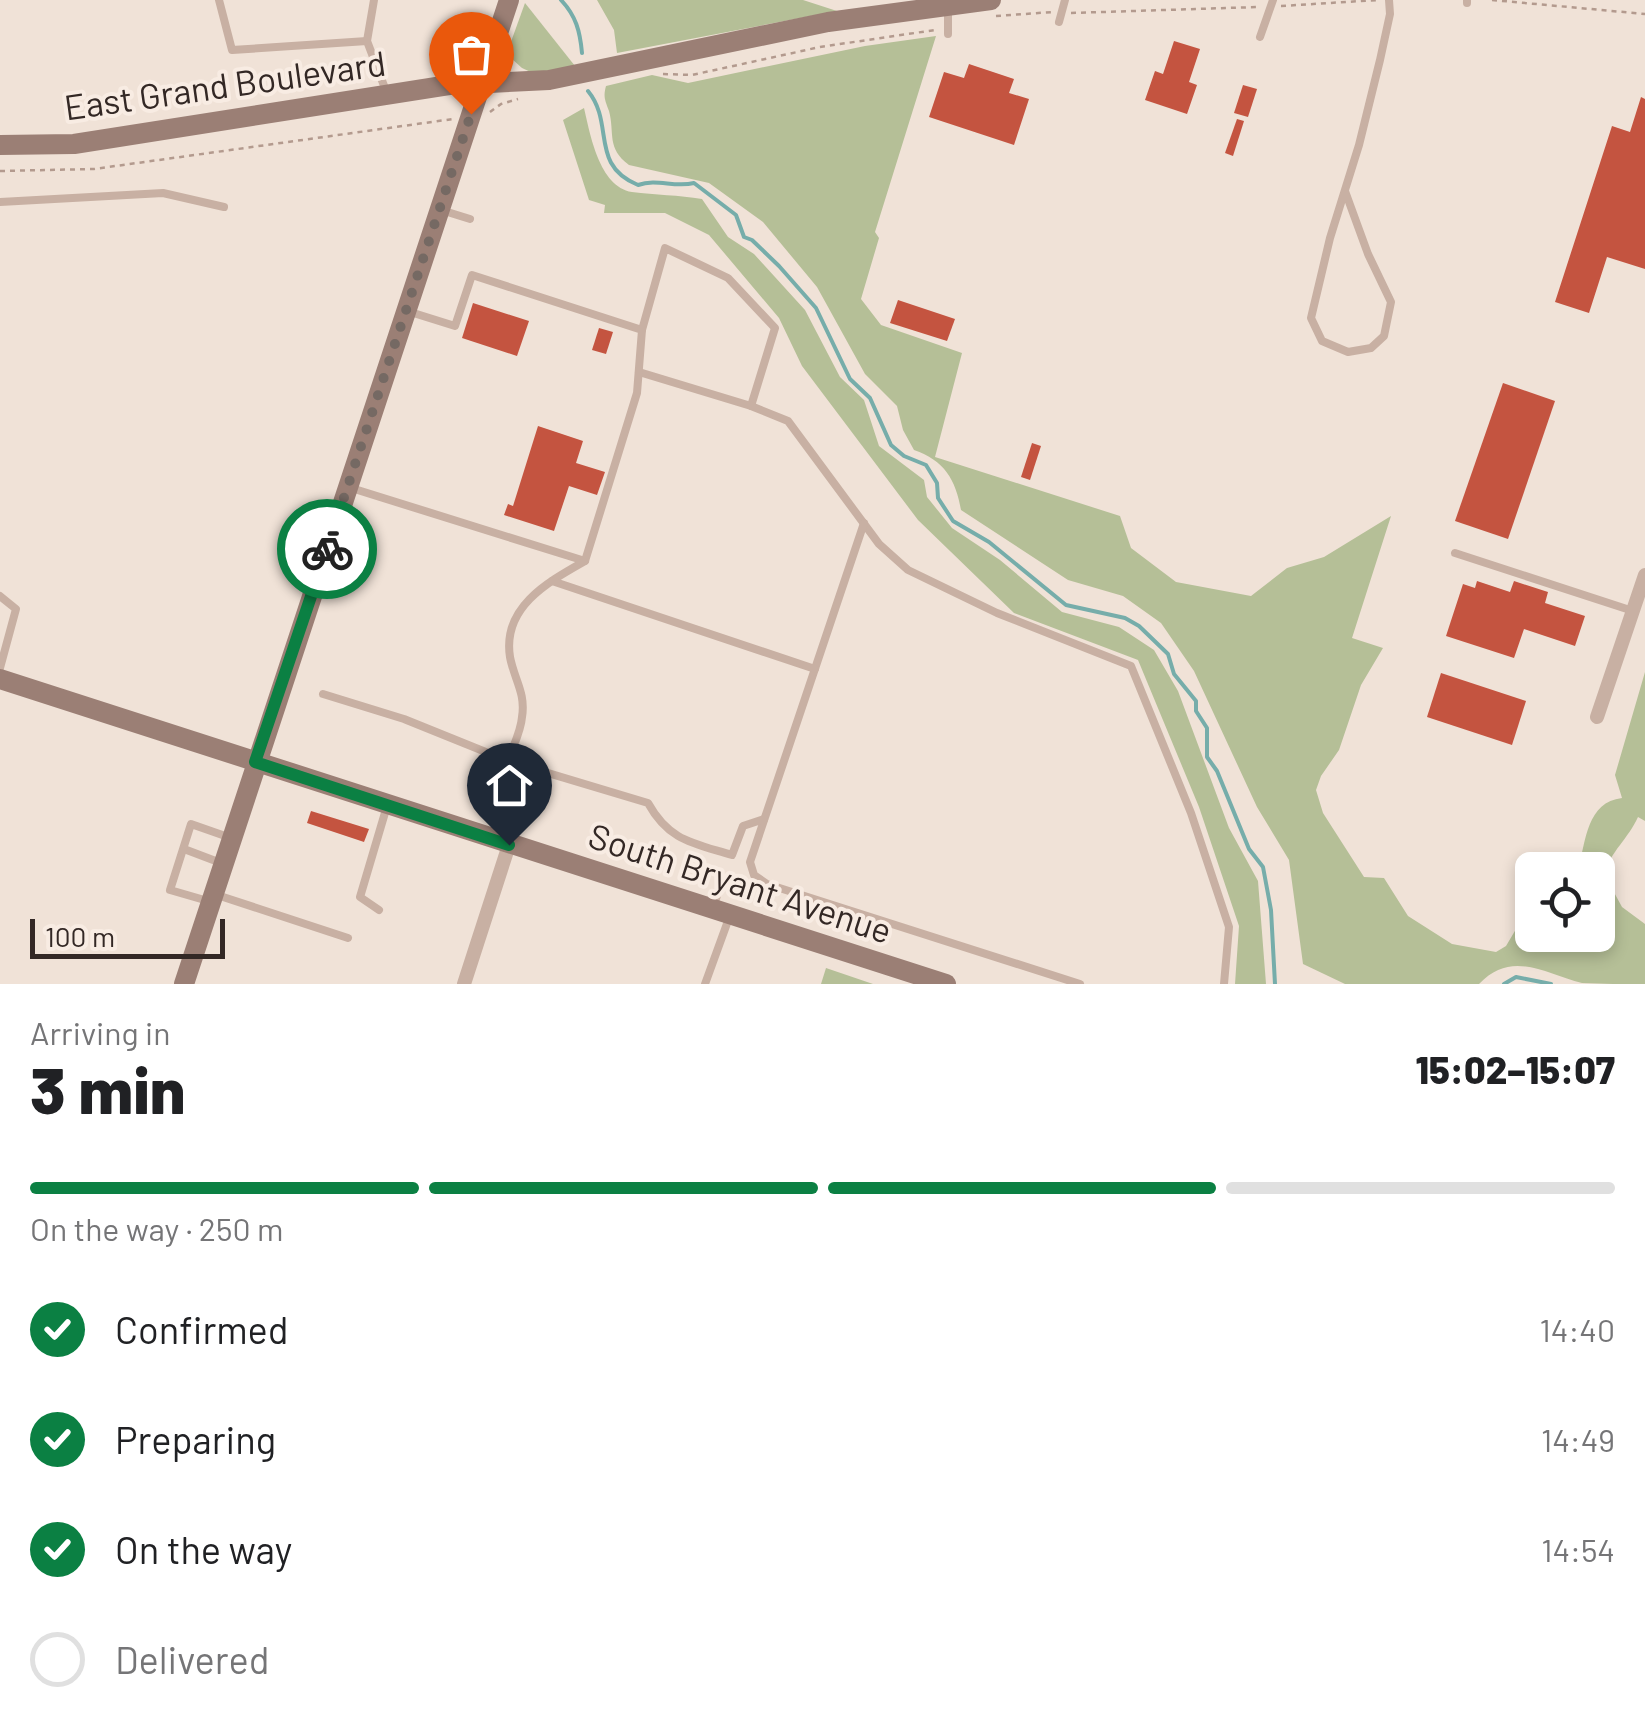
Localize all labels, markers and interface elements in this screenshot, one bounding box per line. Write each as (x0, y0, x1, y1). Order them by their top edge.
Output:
pin (429, 12, 514, 115)
icon: bag (444, 27, 499, 82)
street label: East Grand Boulevard (61, 41, 388, 127)
courier (277, 499, 377, 599)
icon: bike (300, 522, 355, 577)
pin (467, 743, 552, 846)
icon: home (482, 758, 537, 813)
street label: South Bryant Avenue (584, 813, 897, 951)
map controls (1515, 852, 1615, 952)
button: locate (1515, 852, 1615, 952)
scale bar (30, 914, 225, 958)
text: 100 m (45, 919, 115, 953)
text: Arriving in (30, 1013, 170, 1051)
text: 15:02–15:07 (1415, 1046, 1615, 1092)
text: 3 min (30, 1049, 185, 1127)
text: On the way · 250 m (30, 1209, 283, 1247)
icon: check (30, 1302, 85, 1357)
text: Confirmed (115, 1306, 288, 1352)
text: 14:40 (1540, 1310, 1615, 1348)
icon: check (30, 1412, 85, 1467)
text: Preparing (115, 1416, 276, 1462)
text: 14:49 (1541, 1420, 1615, 1458)
icon: check (30, 1522, 85, 1577)
text: On the way (115, 1526, 292, 1572)
text: 14:54 (1541, 1530, 1615, 1568)
text: Delivered (115, 1636, 269, 1682)

